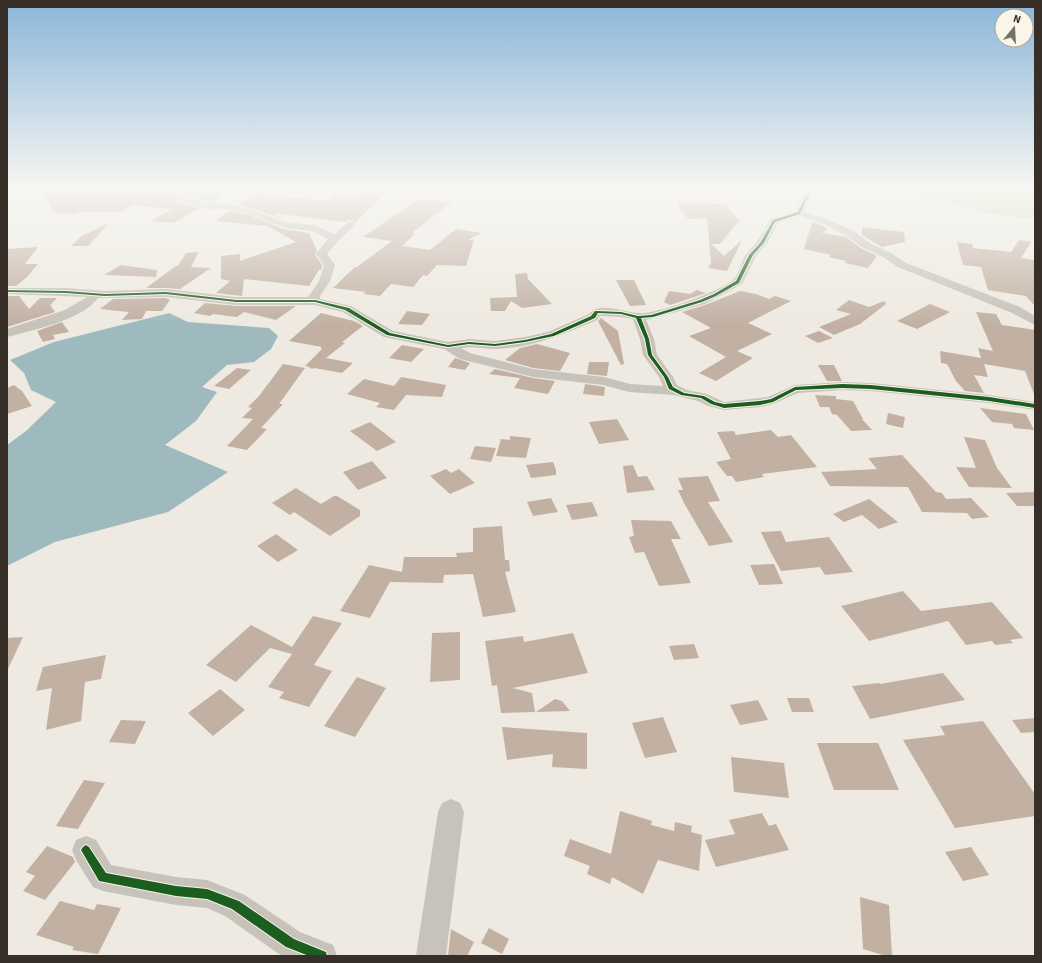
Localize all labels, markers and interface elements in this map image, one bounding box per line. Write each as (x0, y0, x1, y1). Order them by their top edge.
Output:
north arrow (994, 8, 1034, 48)
text: N (1011, 11, 1023, 27)

